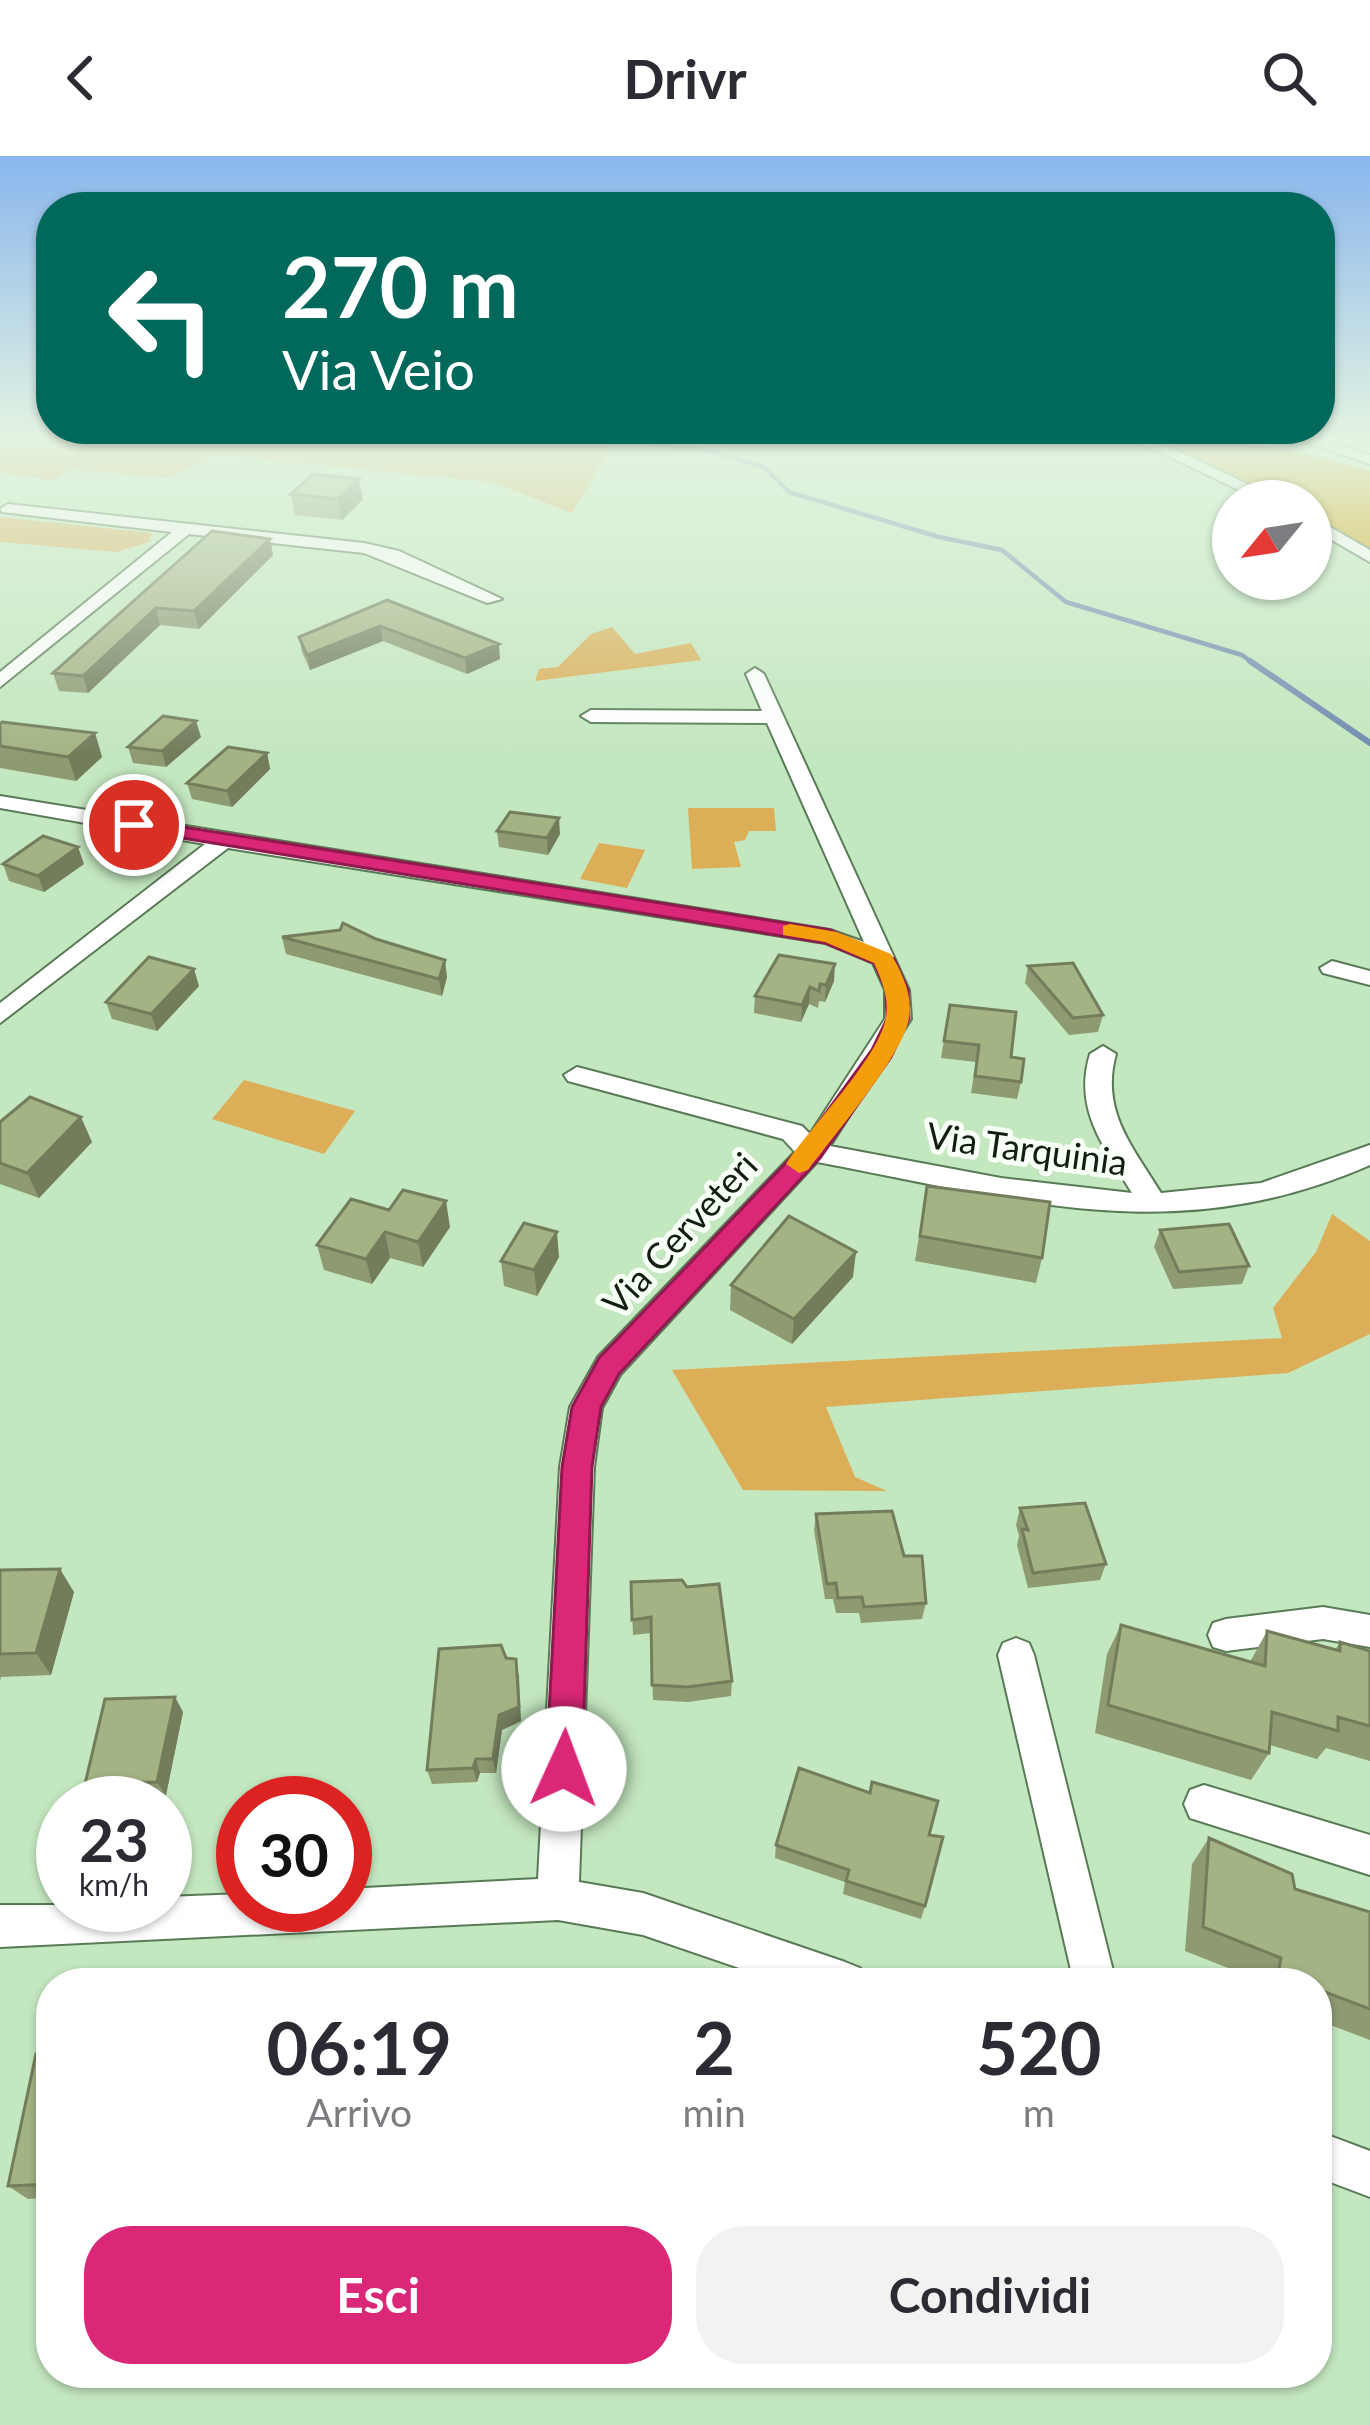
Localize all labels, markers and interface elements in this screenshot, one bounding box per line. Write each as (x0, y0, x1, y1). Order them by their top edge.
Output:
icon: back (48, 45, 114, 111)
icon: search (1256, 45, 1322, 111)
text: Drivr (623, 46, 747, 111)
text: 270 m (282, 235, 519, 336)
icon: left (84, 240, 240, 396)
text: Via Veio (282, 337, 475, 402)
north arrow (1212, 480, 1332, 600)
map controls (1212, 480, 1332, 600)
pin (83, 774, 185, 876)
icon: arrive (101, 792, 167, 858)
street label: Via Tarquinia (924, 1112, 1130, 1184)
street label: Via Cerveteri (593, 1143, 766, 1324)
position arrow (501, 1706, 627, 1832)
speed limit sign: 30 (216, 1776, 372, 1932)
text: 23 (79, 1803, 149, 1875)
text: km/h (79, 1866, 149, 1902)
text: 06:19 (266, 2004, 452, 2090)
text: 2 (693, 2004, 735, 2090)
text: 520 (976, 2004, 1101, 2090)
text: Arrivo (306, 2089, 412, 2135)
text: min (683, 2089, 746, 2135)
text: m (1023, 2089, 1055, 2135)
button: Esci (84, 2226, 672, 2364)
button: Condividi (696, 2226, 1284, 2364)

